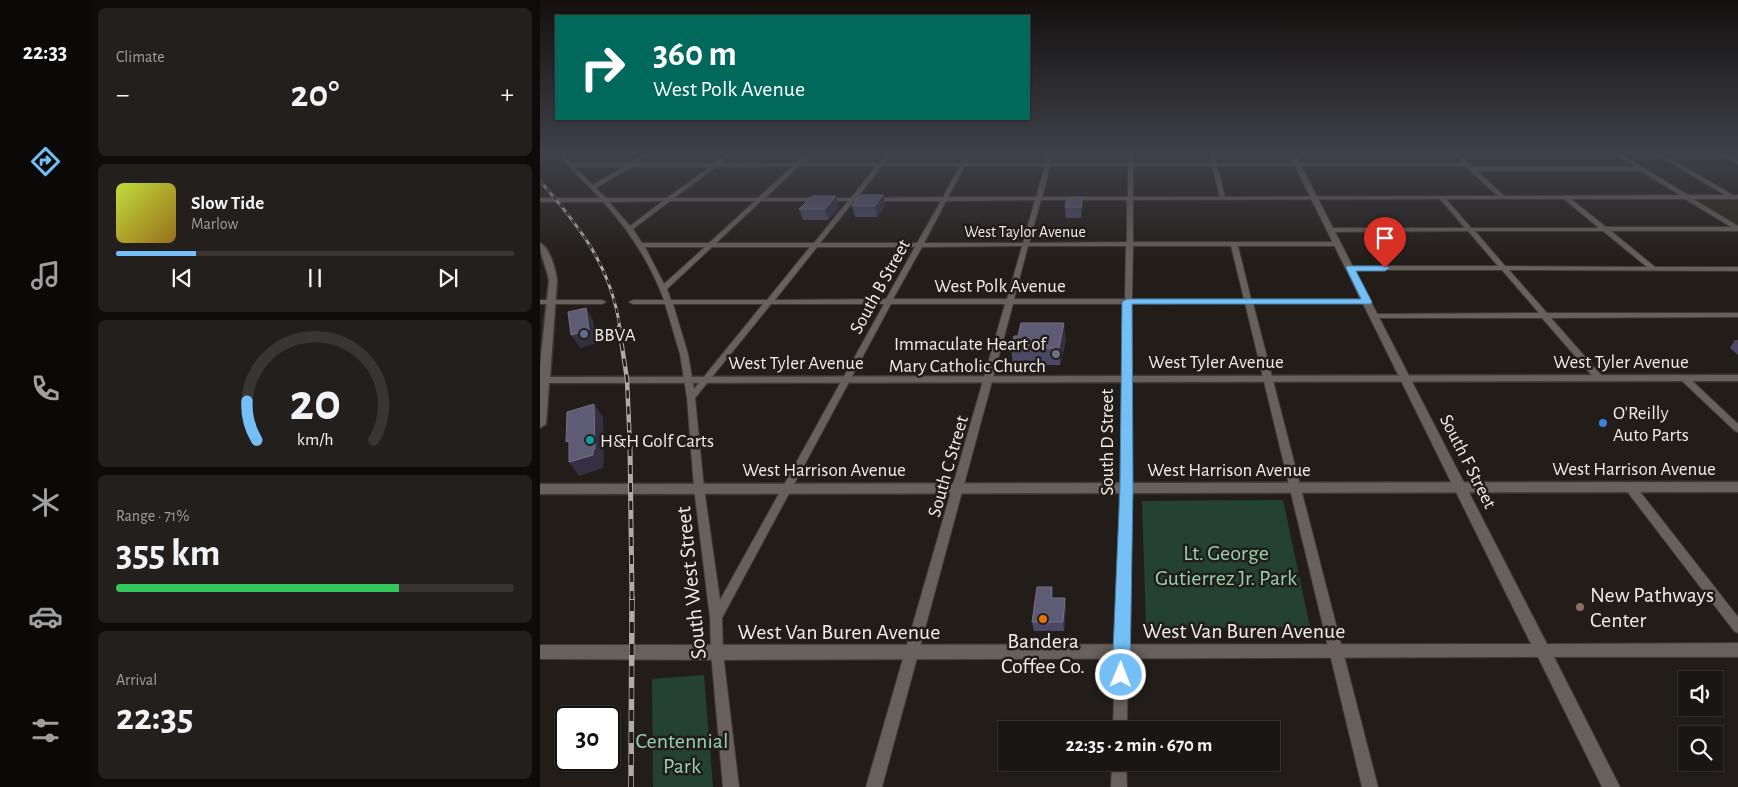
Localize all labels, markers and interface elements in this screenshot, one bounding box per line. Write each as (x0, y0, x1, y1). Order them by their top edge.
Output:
icon: right (570, 35, 635, 100)
text: 360 m (653, 37, 737, 72)
text: 22:33 (23, 41, 67, 63)
text: Climate (116, 49, 165, 65)
text: 20° (291, 76, 339, 114)
text: West Polk Avenue (653, 78, 805, 100)
text: − (116, 81, 129, 109)
text: + (501, 81, 514, 109)
icon: directions (28, 144, 63, 179)
text: Slow Tide (191, 194, 264, 213)
text: Marlow (191, 216, 238, 232)
pin (1364, 217, 1406, 268)
street label: West Taylor Avenue (964, 224, 1086, 241)
icon: arrive (1371, 224, 1399, 252)
street label: South B Street (847, 236, 914, 337)
icon: music (28, 258, 63, 293)
icon: previous (168, 264, 196, 292)
icon: pause (301, 264, 329, 292)
icon: next (434, 264, 462, 292)
street label: West Polk Avenue (934, 277, 1066, 296)
place label: BBVA (594, 326, 636, 345)
marker: BBVA (578, 328, 590, 340)
place label: Immaculate Heart of Mary Catholic Church (889, 335, 1047, 376)
marker: Immaculate Heart of Mary Catholic Church (1050, 348, 1062, 360)
street label: West Tyler Avenue (1148, 353, 1284, 372)
street label: West Tyler Avenue (1553, 353, 1689, 372)
street label: West Tyler Avenue (728, 354, 864, 373)
icon: phone (28, 371, 63, 406)
text: 20 (289, 377, 341, 429)
street label: South D Street (1098, 389, 1117, 495)
place label: O'Reilly Auto Parts (1613, 404, 1689, 445)
street label: South F Street (1436, 412, 1499, 512)
street label: South C Street (925, 414, 972, 519)
marker: O'Reilly Auto Parts (1597, 417, 1609, 429)
text: km/h (297, 431, 333, 449)
place label: H&H Golf Carts (600, 432, 714, 451)
marker: H&H Golf Carts (584, 434, 596, 446)
street label: West Harrison Avenue (1552, 460, 1716, 479)
street label: West Harrison Avenue (742, 461, 906, 480)
street label: West Harrison Avenue (1147, 461, 1311, 480)
icon: climate (28, 485, 63, 520)
street label: South West Street (672, 505, 710, 660)
text: Range · 71% (116, 508, 190, 524)
text: 355 km (116, 535, 220, 573)
park label: Lt. George Gutierrez Jr. Park (1155, 542, 1297, 589)
place label: New Pathways Center (1590, 584, 1714, 631)
icon: car (28, 599, 63, 634)
marker: New Pathways Center (1574, 601, 1586, 613)
marker: Bandera Coffee Co. (1037, 613, 1049, 625)
street label: West Van Buren Avenue (1143, 620, 1345, 642)
street label: West Van Buren Avenue (738, 621, 940, 643)
place label: Bandera Coffee Co. (1001, 630, 1085, 677)
position arrow (1094, 648, 1146, 700)
map controls (1678, 671, 1723, 771)
button: sound (1678, 671, 1723, 716)
text: Arrival (116, 672, 157, 688)
text: 22:35 (116, 699, 193, 737)
speed limit sign: 30 (555, 706, 620, 771)
icon: filters (28, 713, 63, 748)
button: search (1678, 726, 1723, 771)
park label: Centennial Park (636, 730, 728, 777)
text: 22:35 · 2 min · 670 m (1066, 736, 1212, 755)

